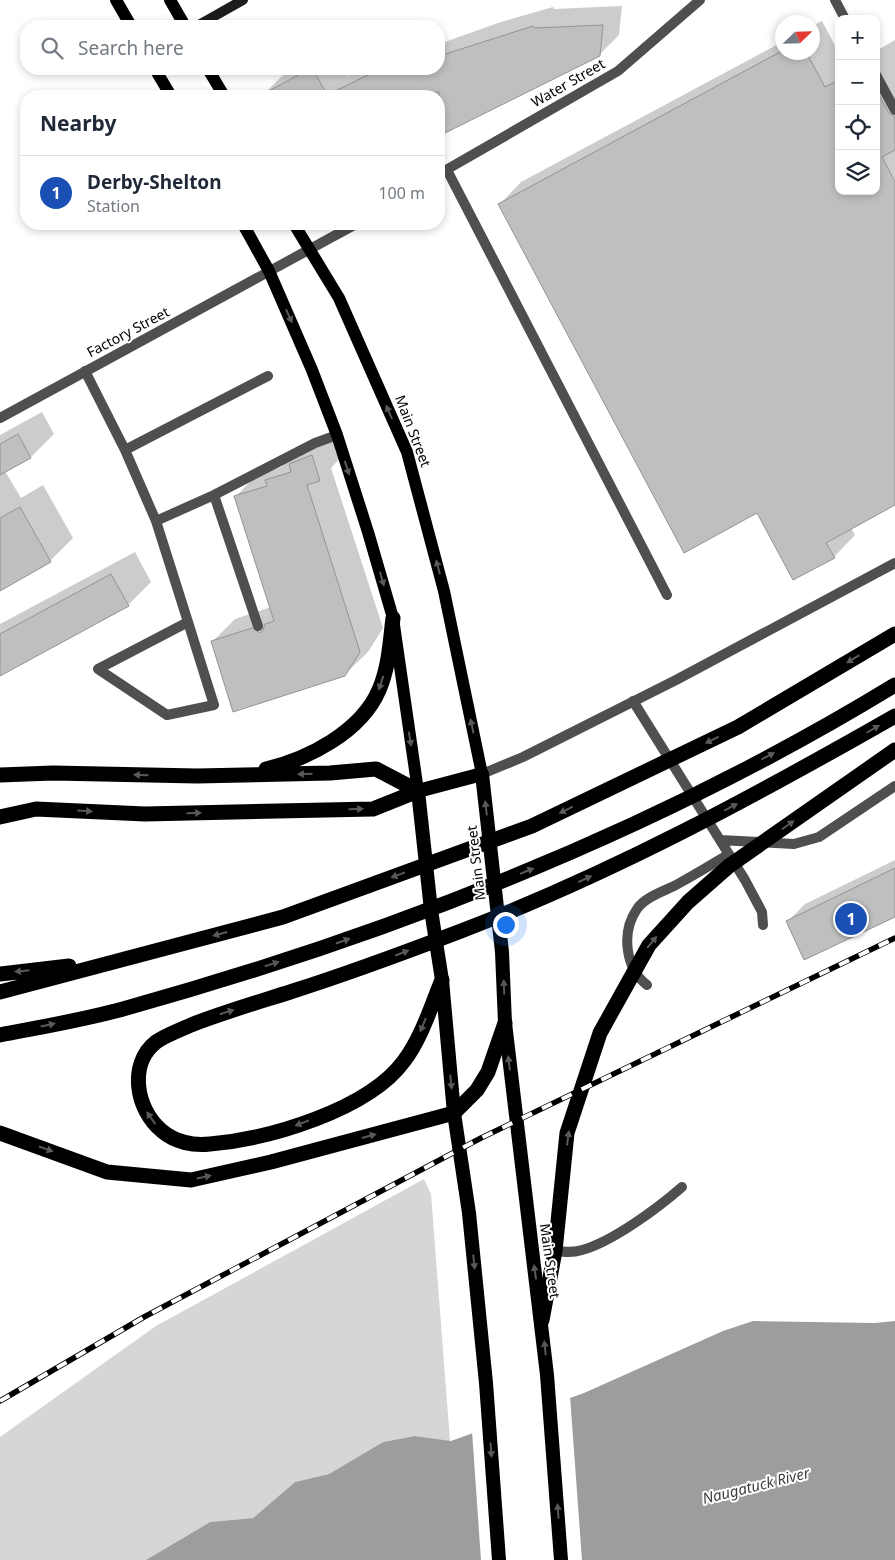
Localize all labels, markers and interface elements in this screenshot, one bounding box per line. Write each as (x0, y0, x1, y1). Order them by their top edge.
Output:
north arrow (775, 15, 820, 60)
map controls (835, 15, 880, 195)
button: + (835, 15, 880, 60)
search box (20, 20, 445, 75)
icon: search (38, 34, 66, 62)
text: Search here (78, 35, 184, 61)
street label: Water Street (527, 54, 608, 111)
button: − (835, 60, 880, 105)
button: locate (835, 105, 880, 150)
text: Nearby (40, 109, 116, 137)
button: layers (835, 150, 880, 195)
text: Derby-Shelton (87, 169, 222, 195)
text: 1 (51, 182, 61, 204)
text: 100 m (378, 182, 425, 204)
text: Station (87, 195, 140, 217)
street label: Factory Street (83, 302, 172, 361)
one-way arrow (285, 309, 293, 323)
street label: Main Street (391, 392, 436, 469)
one-way arrow (385, 405, 393, 419)
one-way arrow (344, 460, 352, 475)
one-way arrow (433, 560, 441, 575)
one-way arrow (378, 571, 386, 586)
one-way arrow (847, 655, 860, 664)
one-way arrow (377, 676, 385, 691)
one-way arrow (468, 718, 476, 733)
one-way arrow (866, 724, 880, 733)
one-way arrow (406, 731, 414, 747)
one-way arrow (705, 736, 719, 744)
one-way arrow (761, 752, 776, 760)
one-way arrow (297, 770, 313, 778)
one-way arrow (133, 771, 149, 779)
one-way arrow (482, 799, 490, 815)
one-way arrow (724, 803, 738, 811)
one-way arrow (348, 805, 364, 813)
one-way arrow (558, 806, 573, 815)
one-way arrow (77, 807, 93, 815)
one-way arrow (186, 809, 202, 817)
one-way arrow (781, 820, 794, 830)
street label: Main Street (461, 824, 490, 902)
one-way arrow (520, 867, 534, 875)
one-way arrow (390, 871, 405, 879)
one-way arrow (578, 875, 592, 883)
pin: 1 (835, 900, 867, 938)
your location (493, 912, 519, 938)
one-way arrow (212, 931, 227, 939)
one-way arrow (647, 936, 658, 949)
one-way arrow (335, 937, 350, 944)
one-way arrow (395, 949, 410, 957)
one-way arrow (264, 959, 279, 967)
one-way arrow (14, 967, 30, 975)
one-way arrow (499, 979, 507, 995)
one-way arrow (220, 1007, 235, 1015)
one-way arrow (419, 1018, 427, 1033)
one-way arrow (40, 1021, 55, 1029)
one-way arrow (505, 1054, 513, 1070)
one-way arrow (447, 1075, 455, 1091)
one-way arrow (146, 1111, 156, 1125)
one-way arrow (294, 1120, 309, 1127)
one-way arrow (564, 1130, 572, 1146)
one-way arrow (361, 1132, 376, 1140)
one-way arrow (39, 1146, 54, 1153)
one-way arrow (196, 1173, 211, 1181)
street label: Main Street (536, 1222, 565, 1300)
one-way arrow (470, 1254, 478, 1270)
one-way arrow (531, 1264, 539, 1280)
one-way arrow (540, 1339, 548, 1355)
one-way arrow (487, 1443, 495, 1459)
water label: Naugatuck River (700, 1462, 812, 1508)
one-way arrow (553, 1503, 561, 1519)

